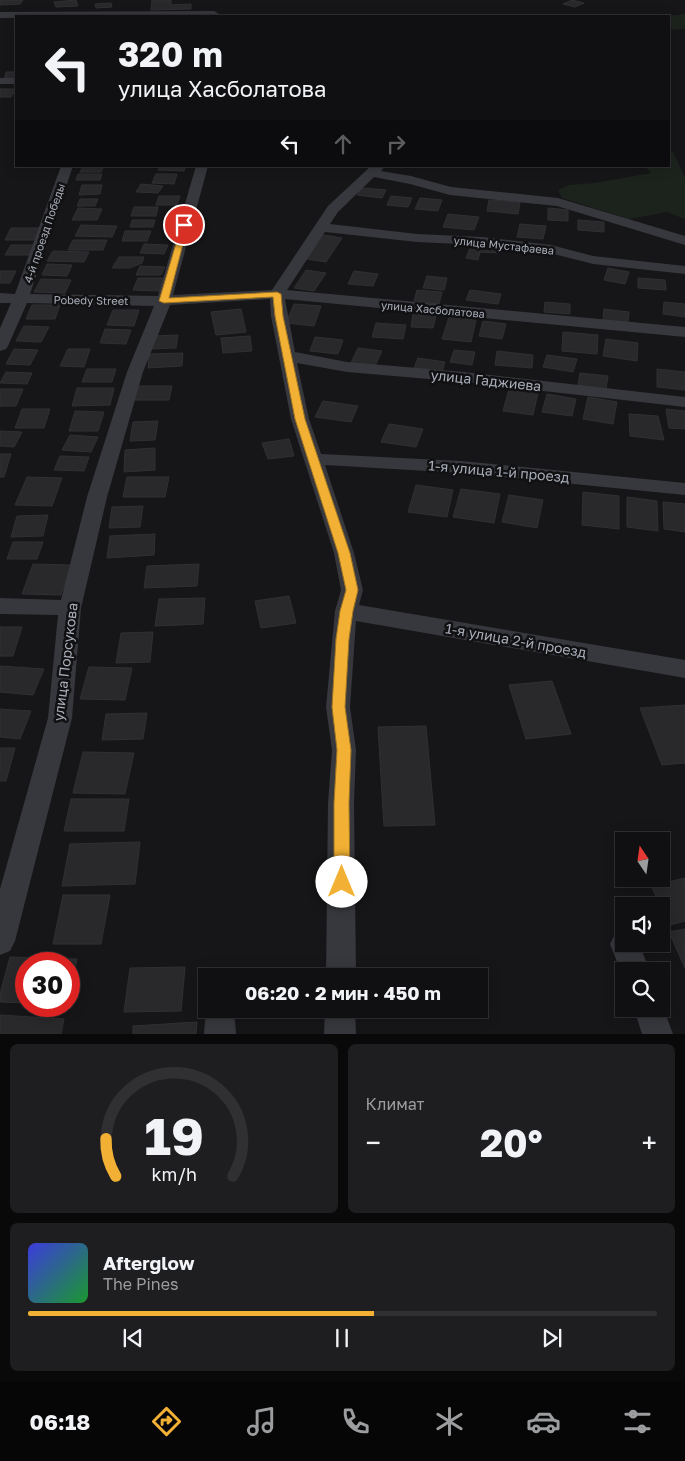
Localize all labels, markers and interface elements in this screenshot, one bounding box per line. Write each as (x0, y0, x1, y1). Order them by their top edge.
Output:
text: 320 m (118, 33, 223, 75)
icon: left (35, 35, 100, 100)
text: улица Хасболатова (118, 75, 326, 102)
icon: left (276, 130, 304, 158)
icon: ahead (329, 130, 357, 158)
icon: right (382, 130, 410, 158)
street label: 4-й проезд Победы (21, 182, 67, 284)
pin (163, 204, 205, 246)
icon: arrive (170, 211, 198, 239)
street label: улица Мустафаева (453, 233, 555, 257)
street label: Pobedy Street (53, 293, 129, 307)
street label: улица Хасболатова (381, 298, 485, 320)
street label: улица Гаджиева (430, 366, 542, 394)
street label: 1-я улица 1-й проезд (428, 456, 571, 486)
street label: улица Порсукова (49, 602, 81, 722)
street label: 1-я улица 2-й проезд (444, 619, 588, 661)
north arrow (615, 832, 670, 888)
map controls (615, 832, 670, 1017)
position arrow (315, 855, 367, 907)
button: sound (615, 897, 670, 952)
speed limit sign: 30 (15, 952, 80, 1017)
button: search (615, 962, 670, 1017)
text: 06:20 · 2 мин · 450 m (245, 981, 441, 1004)
text: Климат (366, 1094, 424, 1114)
text: 19 (144, 1104, 204, 1166)
text: 20° (480, 1120, 543, 1165)
text: − (366, 1126, 381, 1159)
text: + (642, 1126, 657, 1159)
text: km/h (151, 1163, 196, 1185)
text: Afterglow (103, 1251, 194, 1274)
text: The Pines (103, 1274, 178, 1294)
icon: previous (119, 1324, 147, 1352)
icon: pause (328, 1324, 356, 1352)
icon: next (538, 1324, 566, 1352)
icon: directions (149, 1404, 184, 1439)
icon: music (244, 1404, 279, 1439)
icon: phone (338, 1404, 373, 1439)
icon: climate (432, 1404, 467, 1439)
icon: car (526, 1404, 561, 1439)
icon: filters (620, 1404, 655, 1439)
text: 06:18 (30, 1408, 90, 1435)

